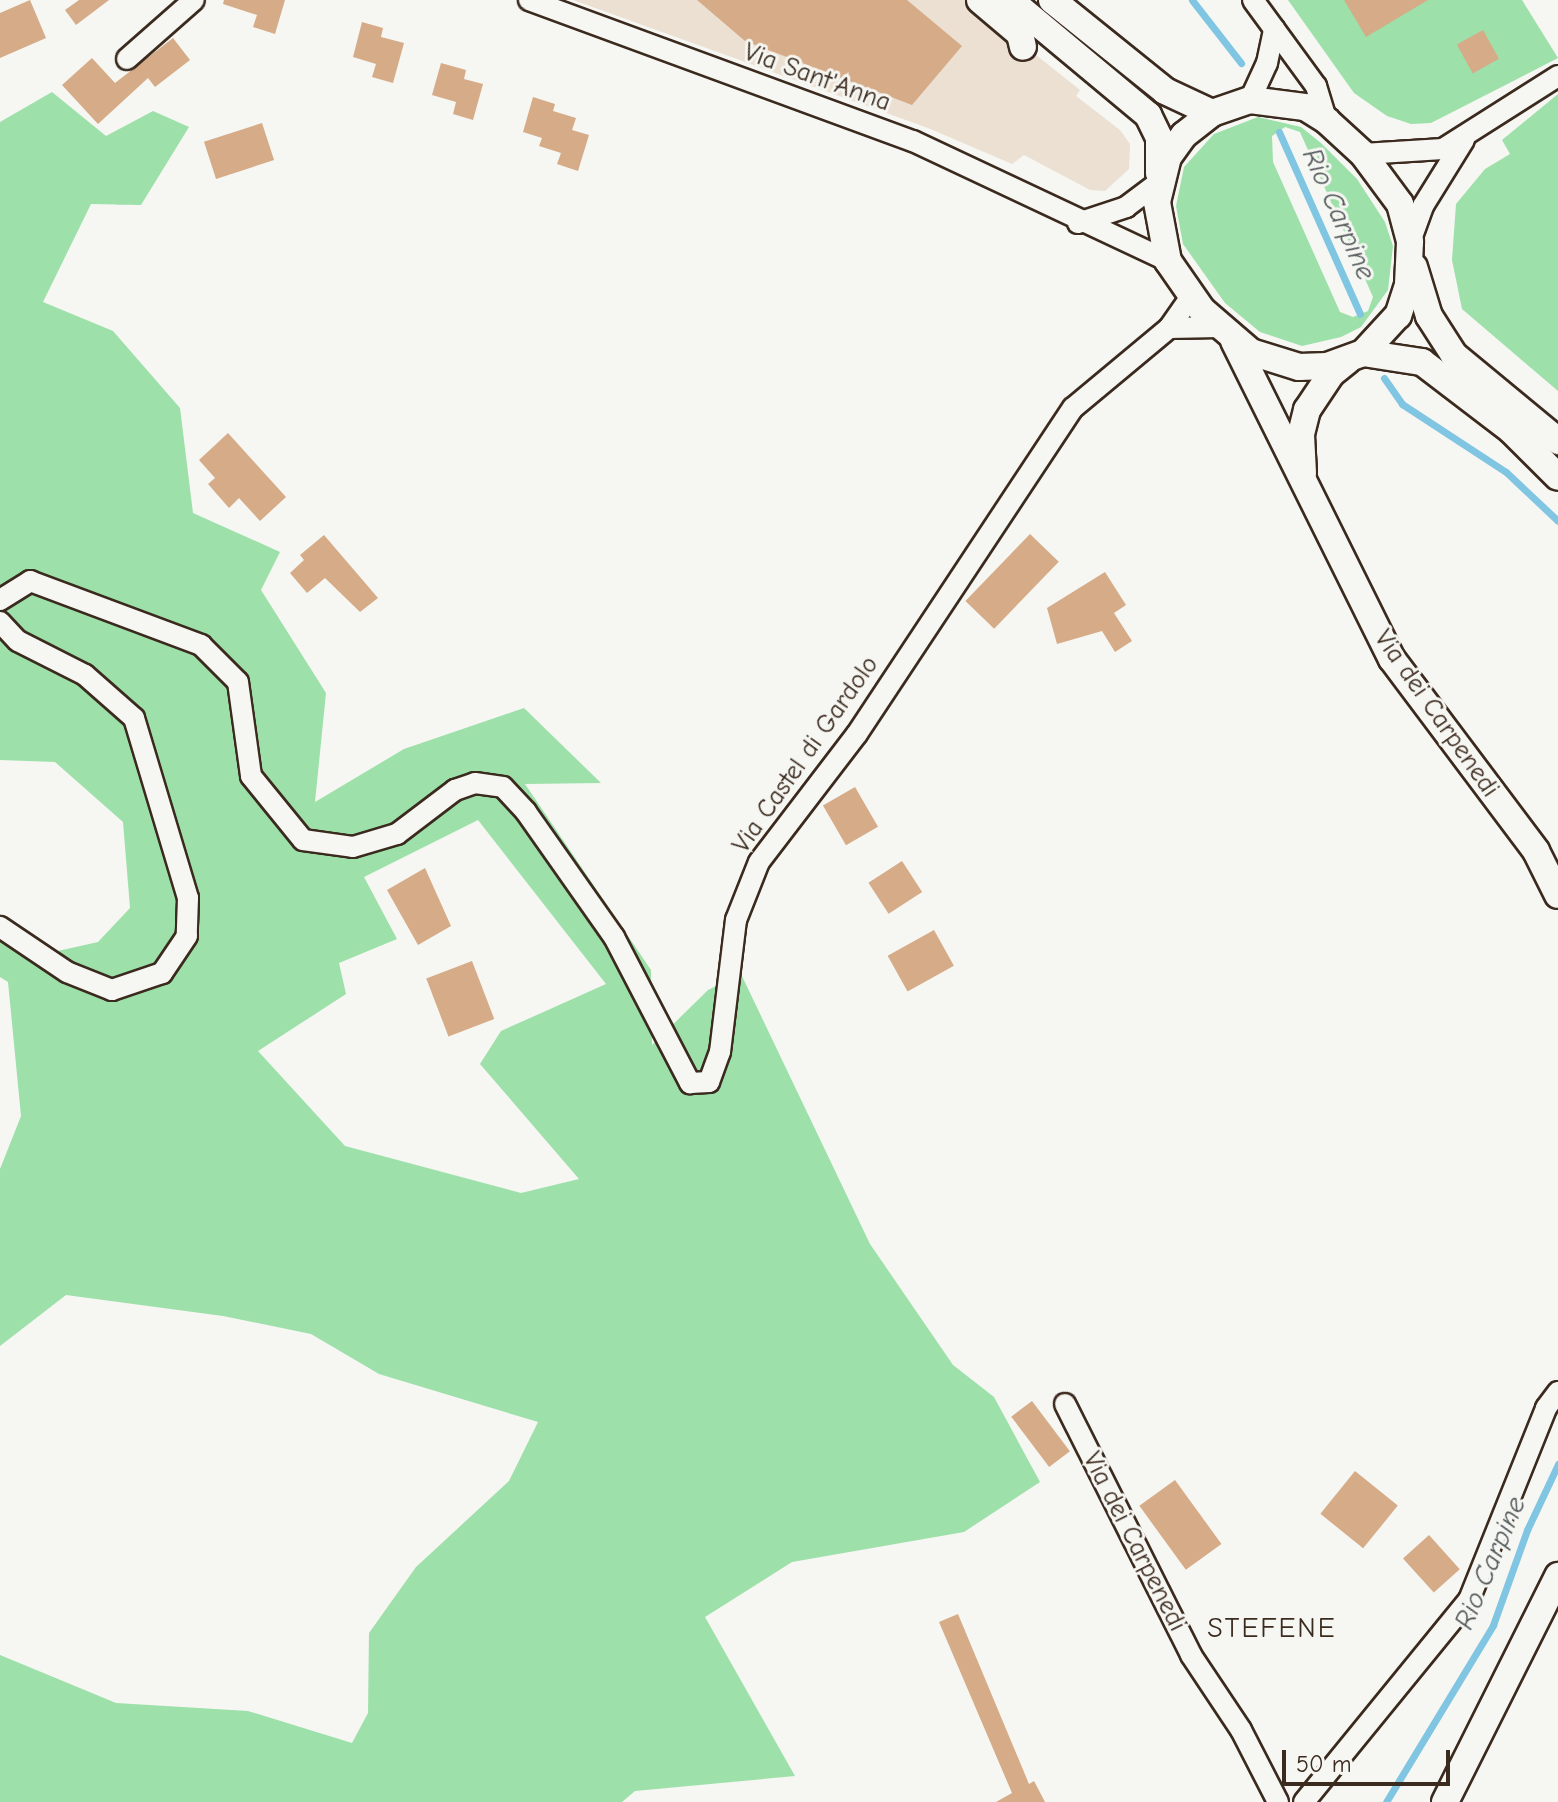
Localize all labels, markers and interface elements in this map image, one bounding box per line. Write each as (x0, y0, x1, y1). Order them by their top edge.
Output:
street label: Via Sant'Anna (739, 37, 895, 119)
water label: Rio Carpine (1295, 143, 1383, 285)
street label: Via dei Carpenedi (1367, 624, 1505, 804)
street label: Via Castel di Gardolo (726, 651, 886, 859)
street label: Via dei Carpenedi (1075, 1447, 1193, 1637)
water label: Rio Carpine (1447, 1492, 1533, 1634)
district label: STEFENE (1207, 1611, 1337, 1645)
scale bar (1286, 1734, 1454, 1784)
text: 50 m (1296, 1750, 1352, 1778)

